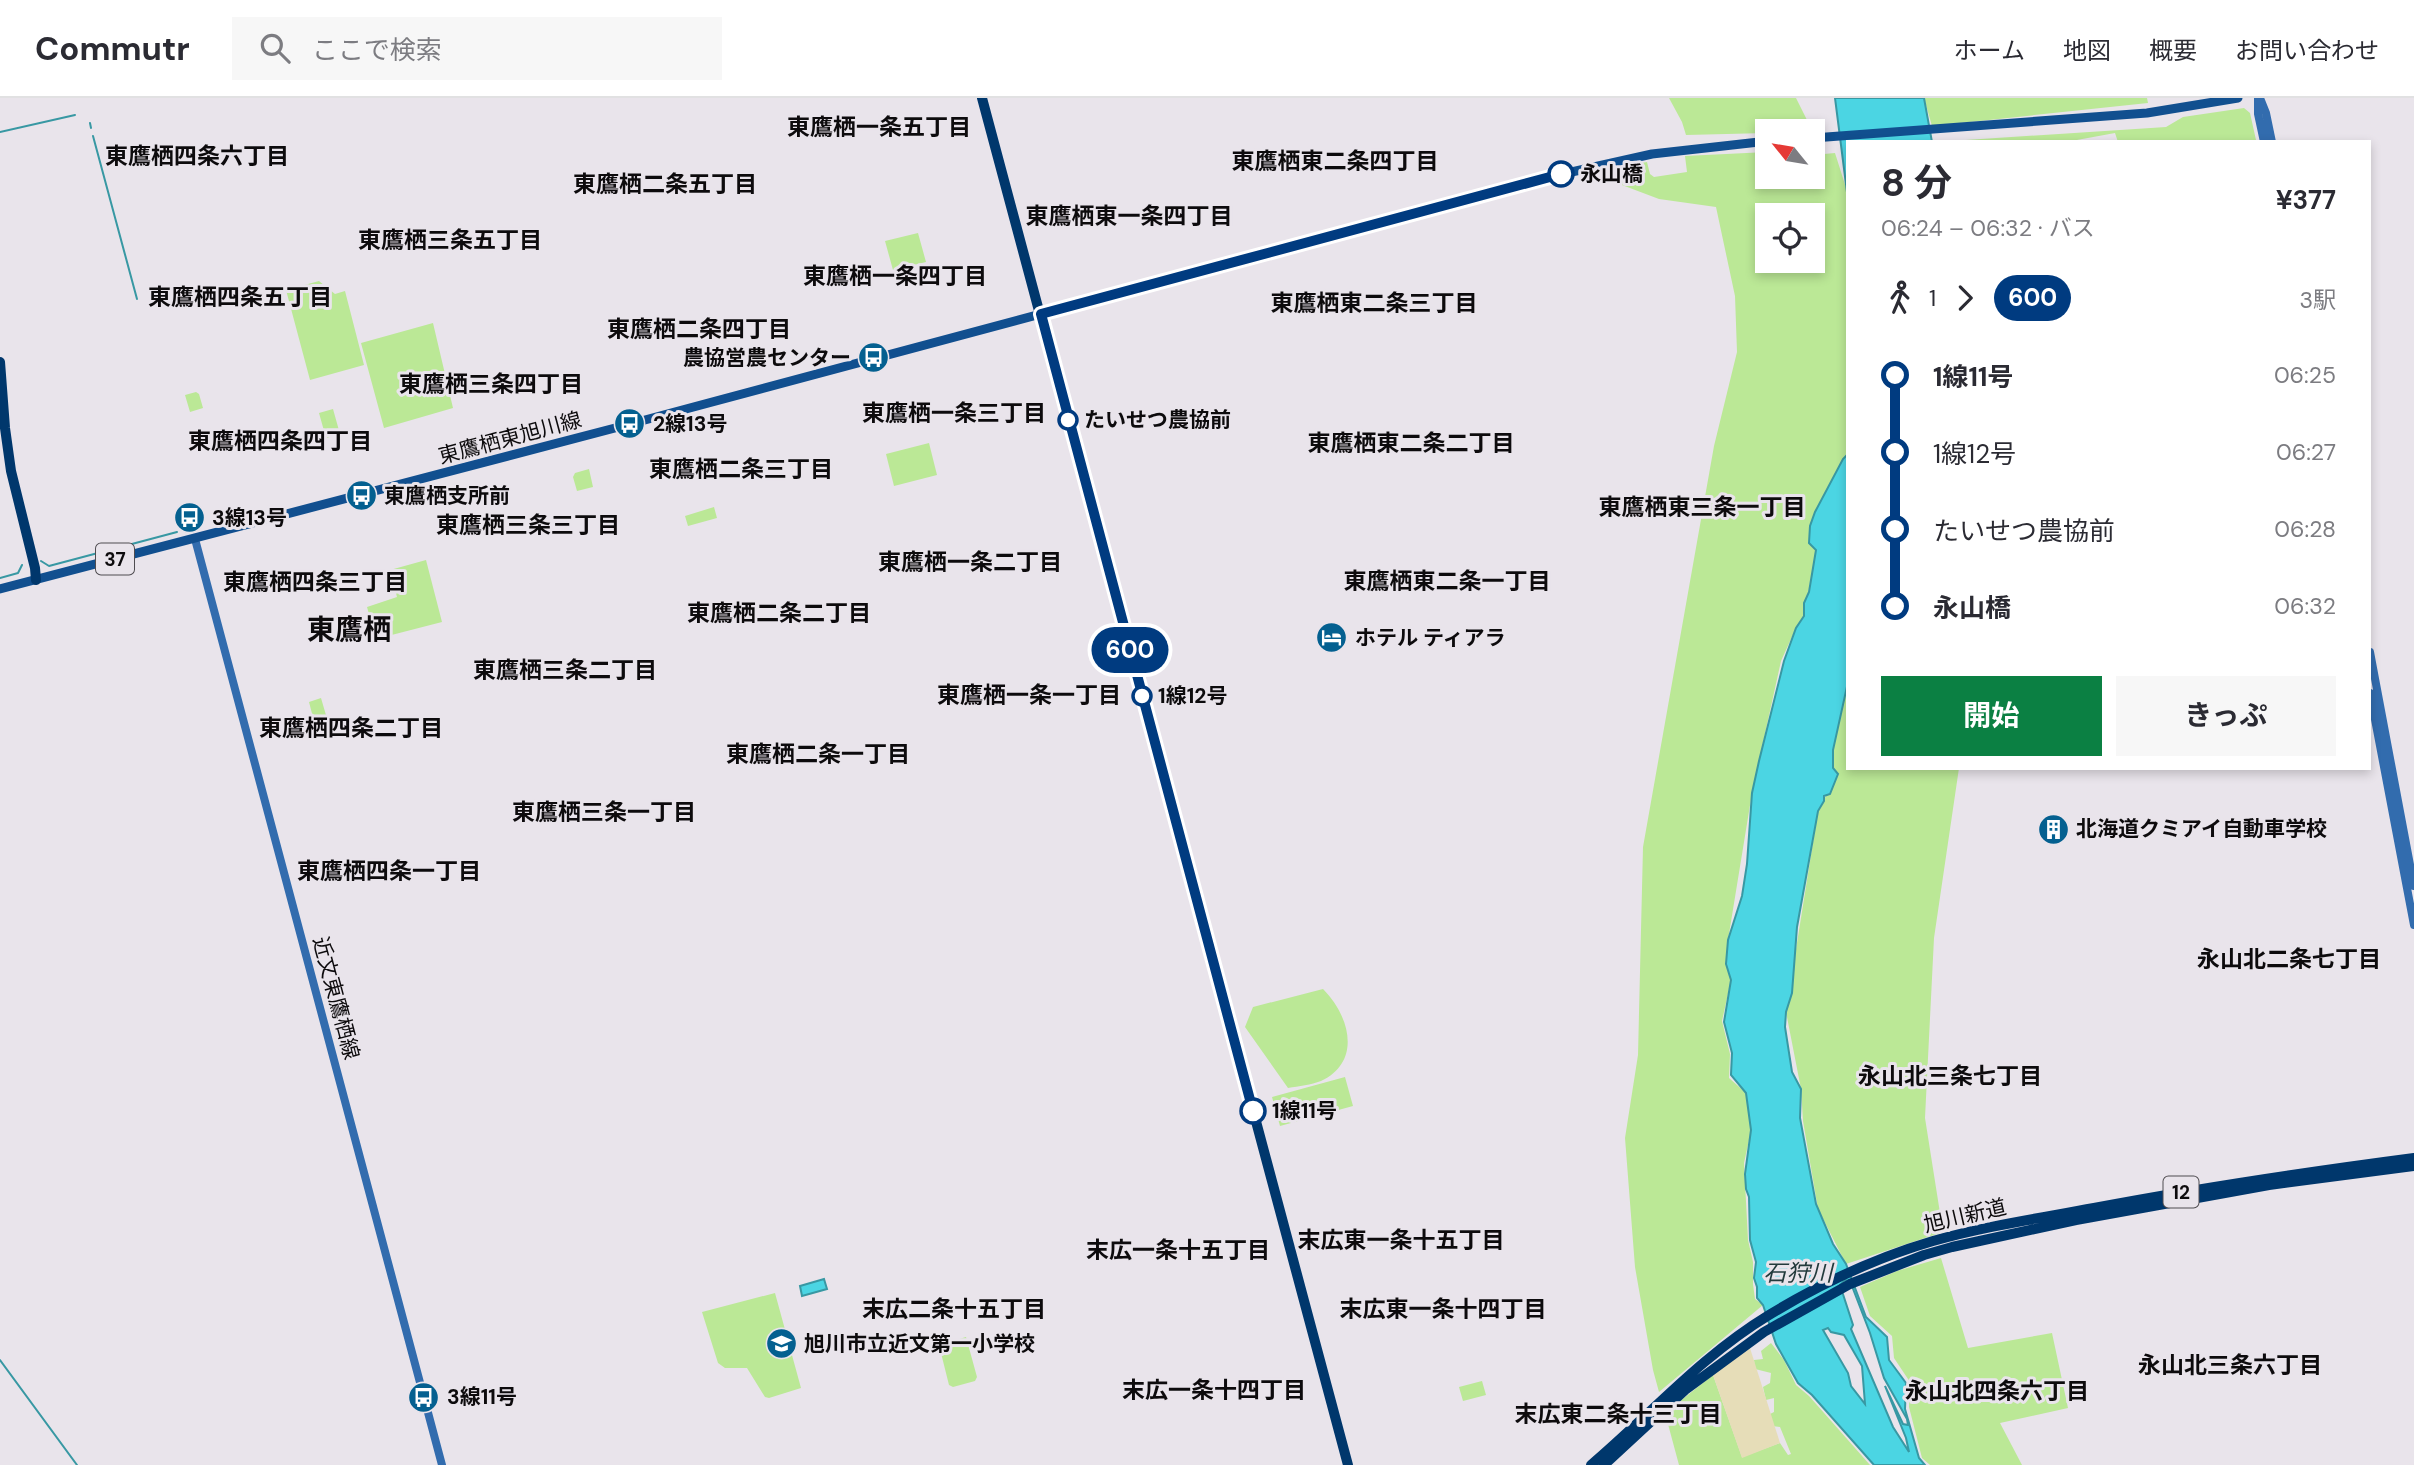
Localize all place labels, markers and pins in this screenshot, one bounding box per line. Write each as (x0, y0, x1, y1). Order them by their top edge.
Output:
place label: 永山橋 (1580, 160, 1643, 188)
marker: 永山橋 (1548, 161, 1574, 187)
bus stop icon: 農協営農センター (857, 341, 891, 375)
place label: 農協営農センター (683, 344, 851, 372)
place label: たいせつ農協前 (1084, 406, 1231, 434)
bus stop icon: 2線13号 (613, 407, 647, 441)
place label: 2線13号 (653, 410, 727, 438)
marker: たいせつ農協前 (1058, 410, 1078, 430)
bus stop icon: 東鷹栖支所前 (344, 479, 378, 513)
place label: 東鷹栖支所前 (384, 482, 510, 510)
bus stop icon: 3線13号 (172, 501, 206, 535)
place label: 3線13号 (212, 504, 287, 532)
hotel icon: ホテル ティアラ (1315, 621, 1349, 655)
place label: ホテル ティアラ (1355, 624, 1506, 652)
place label: 1線12号 (1158, 682, 1227, 710)
marker: 1線12号 (1132, 686, 1152, 706)
building icon: 北海道クミアイ自動車学校 (2036, 812, 2070, 846)
place label: 北海道クミアイ自動車学校 (2076, 815, 2327, 843)
place label: 1線11号 (1272, 1097, 1337, 1125)
marker: 1線11号 (1240, 1098, 1266, 1124)
school or university icon: 旭川市立近文第一小学校 (764, 1327, 798, 1361)
place label: 旭川市立近文第一小学校 (804, 1330, 1035, 1358)
bus stop icon: 3線11号 (407, 1380, 441, 1414)
place label: 3線11号 (447, 1383, 517, 1411)

